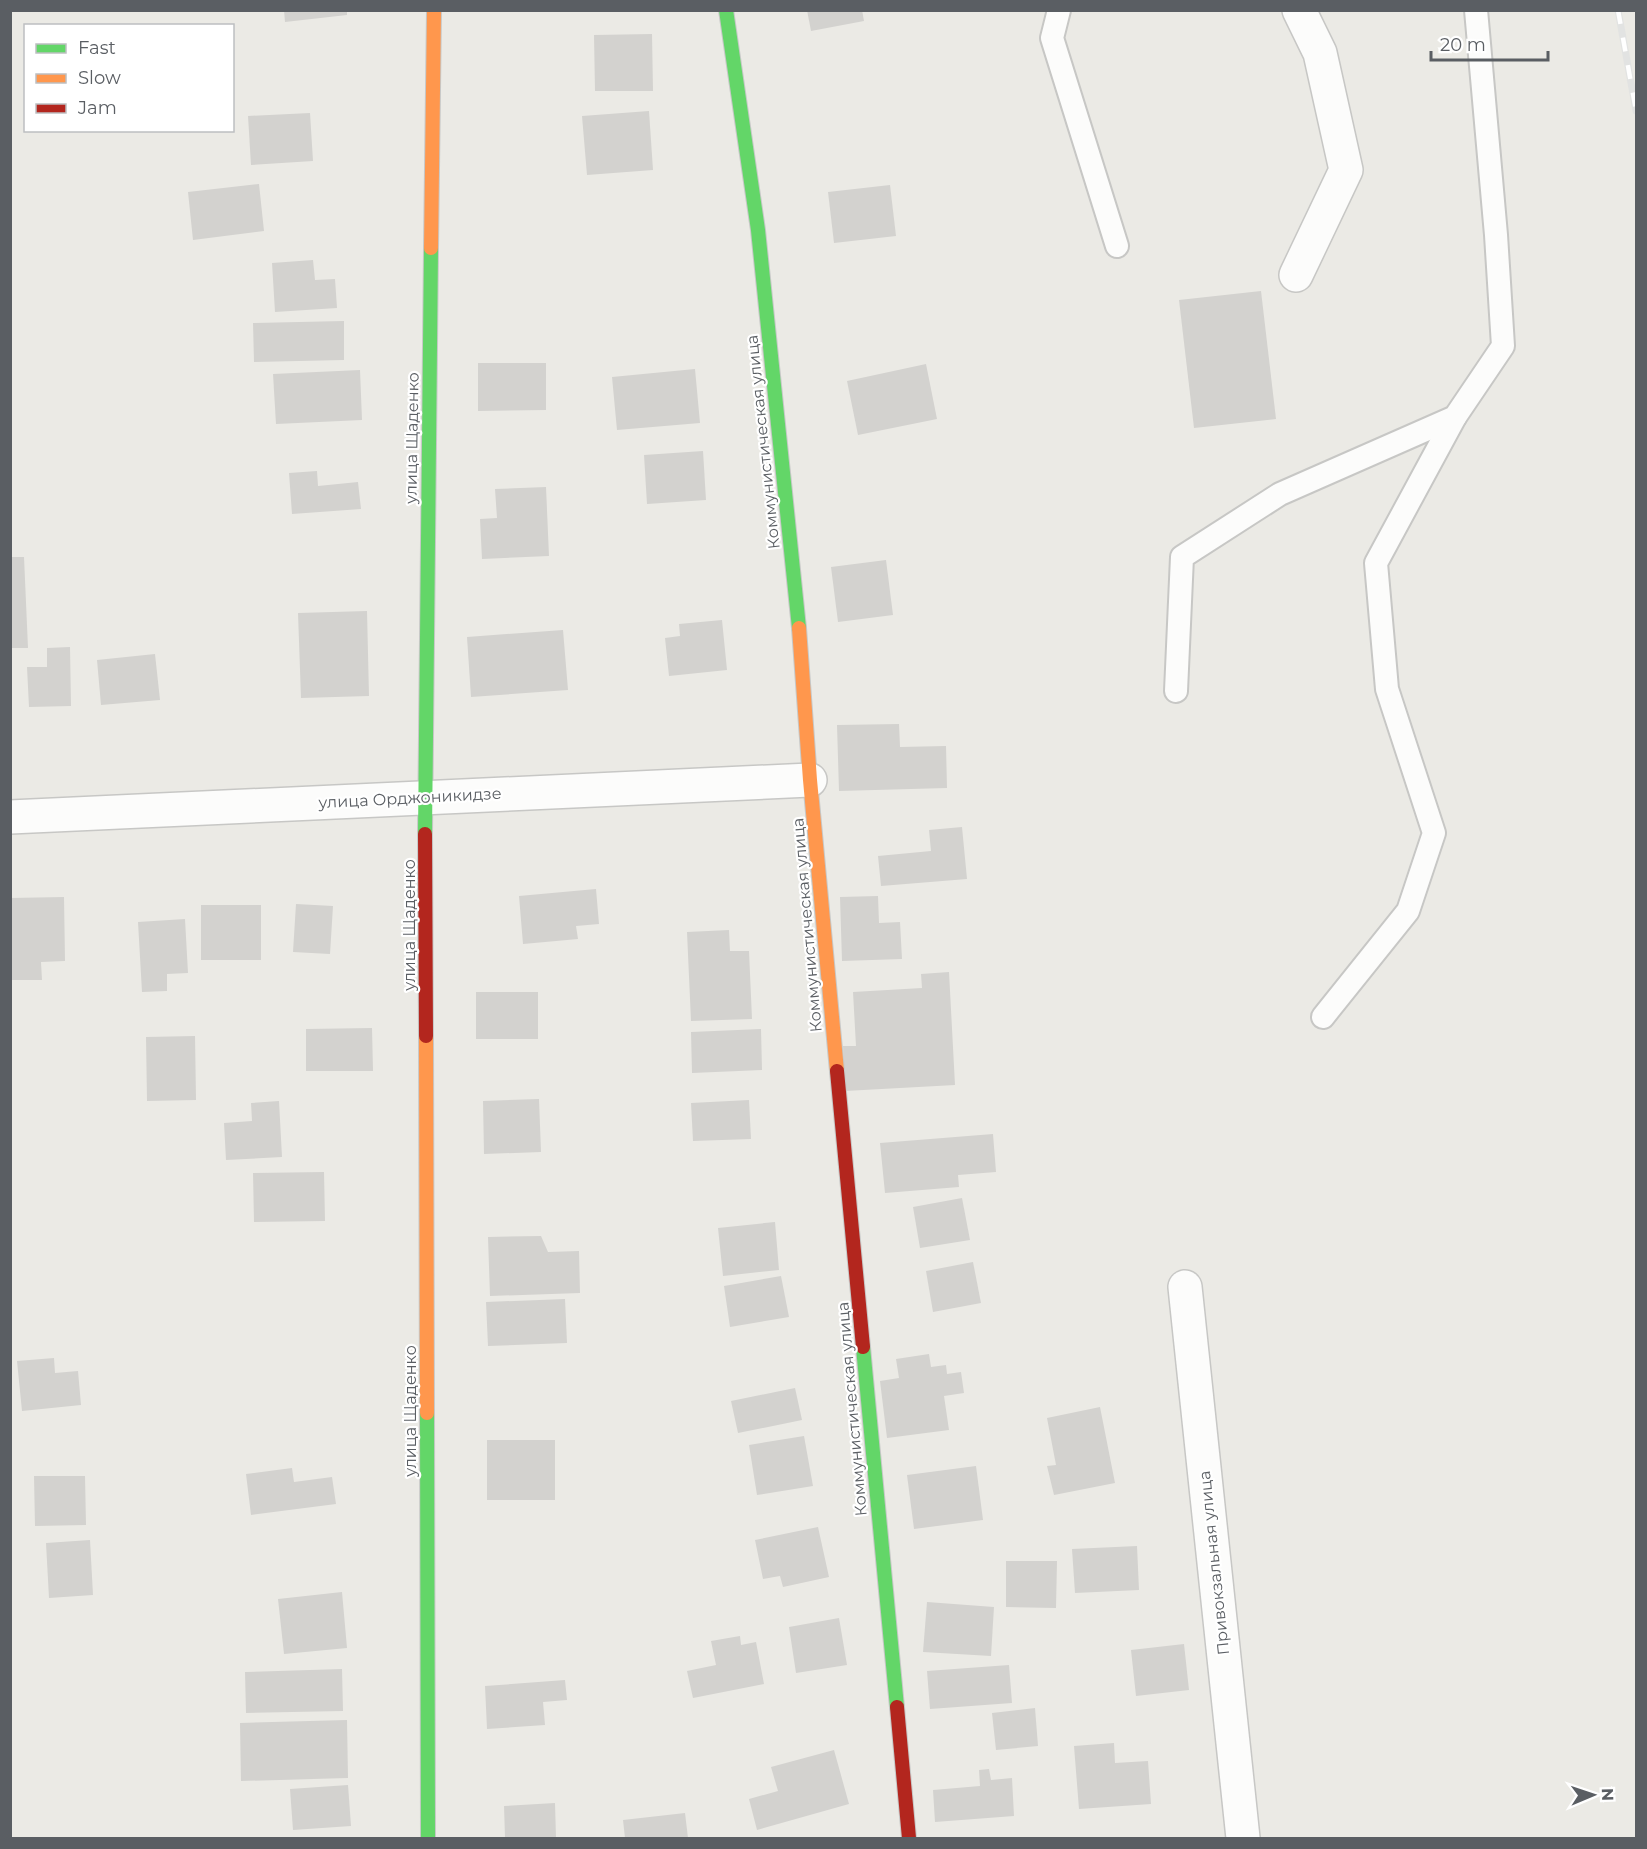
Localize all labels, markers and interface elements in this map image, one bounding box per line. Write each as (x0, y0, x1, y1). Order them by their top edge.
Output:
legend (24, 24, 234, 132)
scale bar (1431, 24, 1548, 62)
text: 20 m (1440, 34, 1486, 56)
text: Fast (78, 37, 116, 59)
text: Slow (78, 67, 121, 89)
text: Jam (77, 97, 117, 119)
street label: Коммунистическая улица (742, 334, 784, 550)
street label: улица Щаденко (401, 372, 423, 505)
street label: улица Орджоникидзе (317, 784, 502, 812)
street label: Коммунистическая улица (788, 817, 826, 1033)
street label: улица Щаденко (400, 859, 419, 992)
street label: Коммунистическая улица (833, 1301, 871, 1517)
street label: улица Щаденко (401, 1345, 420, 1478)
street label: Привокзальная улица (1195, 1470, 1233, 1656)
north arrow (1563, 1765, 1623, 1825)
text: N (1598, 1788, 1617, 1801)

